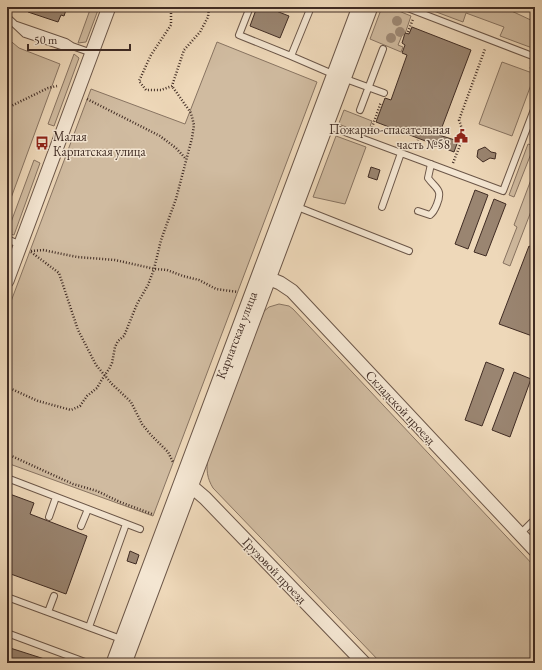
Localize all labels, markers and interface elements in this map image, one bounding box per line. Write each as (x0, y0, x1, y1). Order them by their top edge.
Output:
scale bar (28, 26, 130, 52)
text: 50 m (34, 32, 58, 48)
place label: Пожарно-спасательная часть №58 (329, 121, 450, 153)
place label: Малая Карпатская улица (53, 128, 146, 160)
public building icon: Пожарно-спасательная часть №58 (453, 128, 469, 144)
bus stop icon: Малая Карпатская улица (34, 135, 50, 151)
street label: Карпатская улица (212, 288, 261, 381)
street label: Складской проезд (362, 367, 439, 448)
street label: Грузовой проезд (239, 534, 311, 607)

